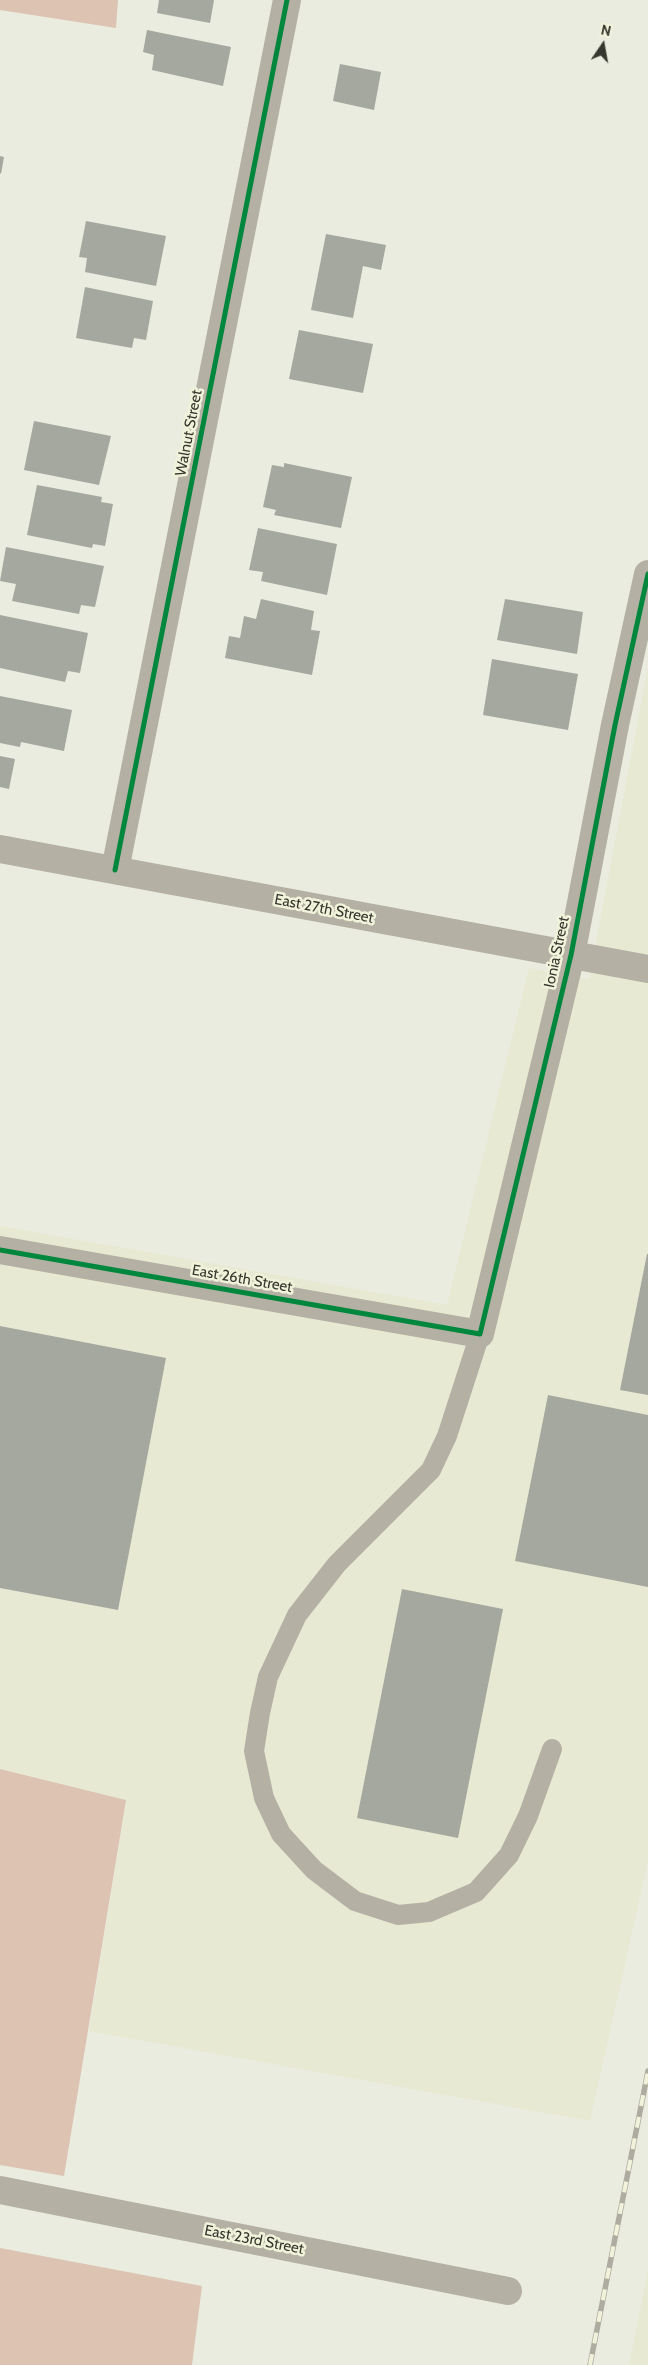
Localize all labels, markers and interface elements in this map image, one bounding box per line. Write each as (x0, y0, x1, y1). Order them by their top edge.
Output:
north arrow (578, 20, 628, 70)
text: N (599, 20, 613, 40)
street label: Walnut Street (172, 388, 206, 478)
street label: East 27th Street (273, 891, 375, 927)
street label: Ionia Street (541, 915, 573, 989)
street label: East 26th Street (190, 1261, 294, 1297)
street label: East 23rd Street (203, 2222, 305, 2258)

